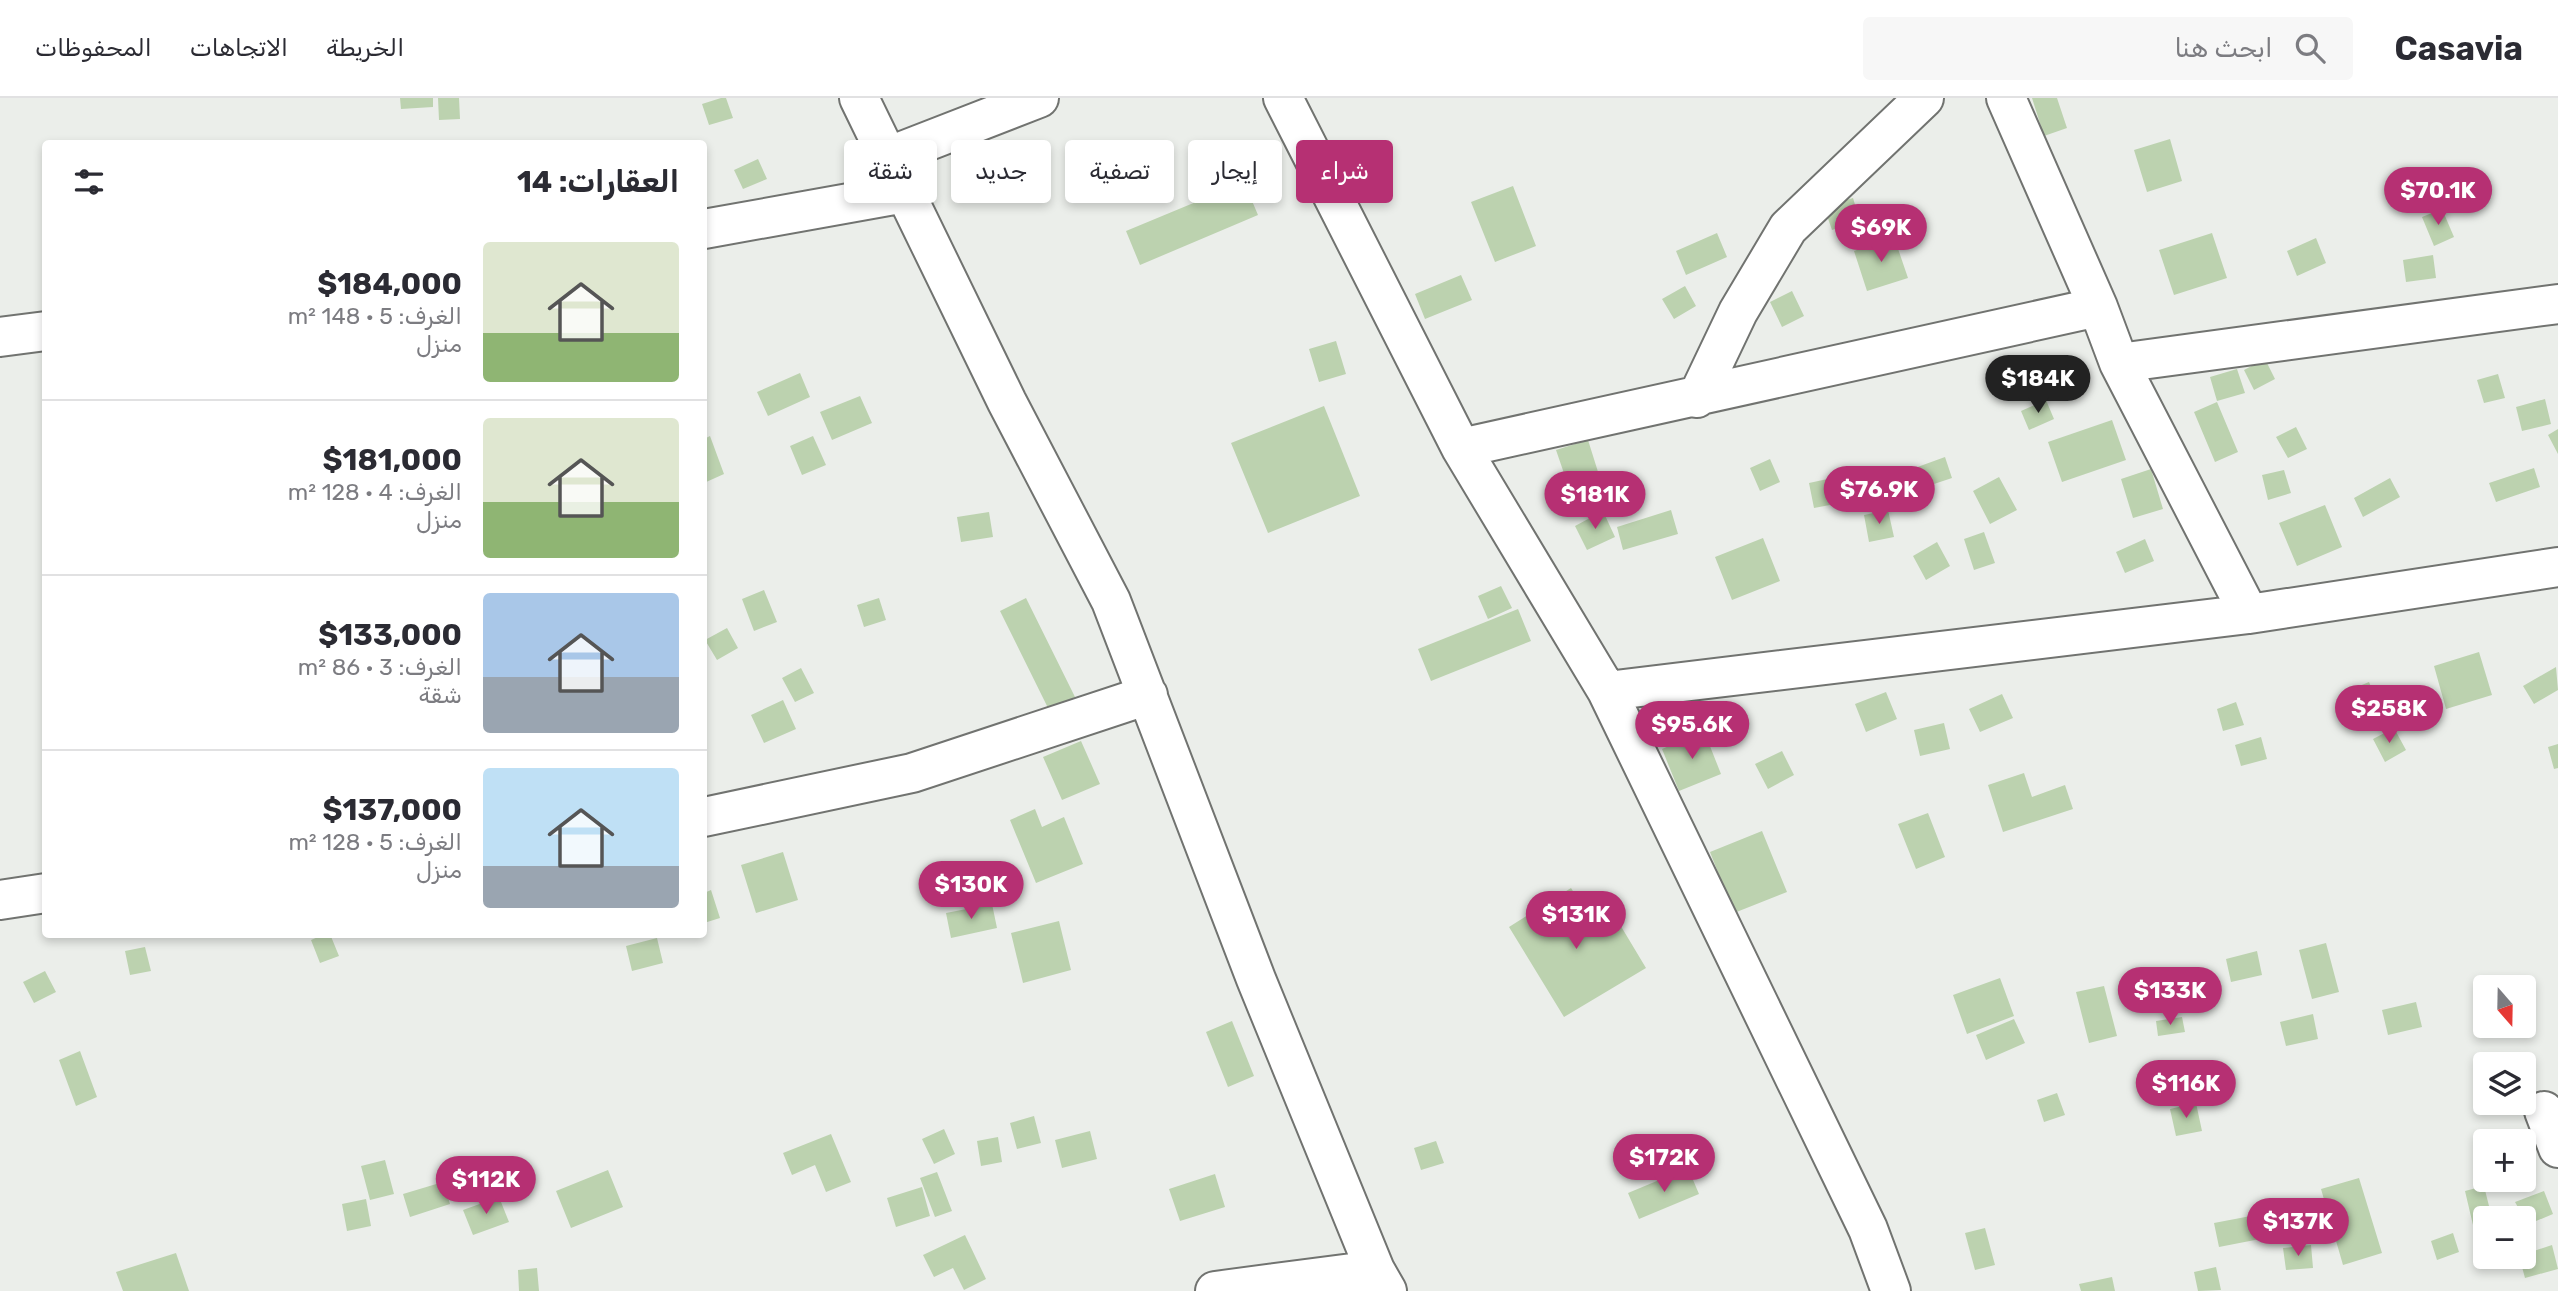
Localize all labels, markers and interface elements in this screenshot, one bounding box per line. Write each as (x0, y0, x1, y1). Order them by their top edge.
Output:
search box (1863, 17, 2353, 80)
icon: search (2291, 29, 2329, 67)
text: Casavia (2395, 29, 2523, 68)
text: ابحث هنا (2174, 33, 2273, 64)
text: المحفوظات (35, 34, 152, 62)
text: الاتجاهات (190, 34, 288, 62)
text: الخريطة (326, 34, 404, 62)
chip: شقة (844, 140, 937, 203)
chip: جديد (951, 140, 1051, 203)
chip: تصفية (1065, 140, 1174, 203)
chip: إيجار (1188, 140, 1282, 203)
chip: شراء (1296, 140, 1393, 203)
icon: filters (70, 163, 108, 201)
text: العقارات: 14 (517, 164, 679, 200)
pin: $70.1K (2381, 167, 2495, 227)
text: $70.1K (2400, 176, 2476, 204)
pin: $69K (1840, 204, 1922, 264)
text: $69K (1851, 213, 1911, 241)
text: $184,000 (317, 266, 462, 302)
icon: home (539, 270, 623, 354)
text: الغرف: 5 · 148 m² (288, 302, 462, 330)
text: منزل (416, 330, 462, 358)
pin: $184K (1989, 356, 2087, 415)
text: $184K (2001, 364, 2075, 392)
text: $181,000 (323, 442, 462, 478)
icon: home (539, 446, 623, 530)
pin: $76.9K (1822, 466, 1936, 526)
pin: $181K (1546, 472, 1644, 531)
text: $76.9K (1840, 475, 1918, 503)
text: الغرف: 4 · 128 m² (288, 478, 462, 506)
text: $181K (1560, 480, 1630, 508)
text: منزل (416, 506, 462, 534)
text: $133,000 (318, 617, 462, 653)
icon: home (539, 621, 623, 705)
text: الغرف: 3 · 86 m² (298, 653, 462, 681)
text: شقة (418, 681, 462, 709)
pin: $258K (2340, 686, 2438, 745)
text: $258K (2351, 694, 2427, 722)
pin: $95.6K (1635, 702, 1749, 761)
text: $95.6K (1651, 710, 1733, 738)
text: $137,000 (322, 792, 462, 828)
icon: home (539, 796, 623, 880)
text: الغرف: 5 · 128 m² (288, 828, 462, 856)
text: منزل (416, 856, 462, 884)
pin: $130K (922, 862, 1020, 921)
text: $130K (935, 870, 1007, 898)
pin: $131K (1527, 892, 1625, 951)
text: $131K (1542, 900, 1610, 928)
pin: $133K (2121, 968, 2219, 1027)
north arrow (2473, 975, 2536, 1038)
map controls (2473, 975, 2536, 1269)
text: $133K (2134, 976, 2206, 1004)
button: layers (2473, 1052, 2536, 1115)
pin: $116K (2137, 1060, 2235, 1120)
text: $116K (2152, 1069, 2220, 1097)
button: + (2473, 1129, 2536, 1192)
pin: $172K (1615, 1134, 1713, 1194)
text: $172K (1629, 1143, 1699, 1171)
pin: $112K (437, 1156, 535, 1216)
text: $112K (452, 1165, 520, 1193)
pin: $137K (2249, 1198, 2347, 1258)
button: − (2473, 1206, 2536, 1269)
text: $137K (2263, 1207, 2333, 1235)

